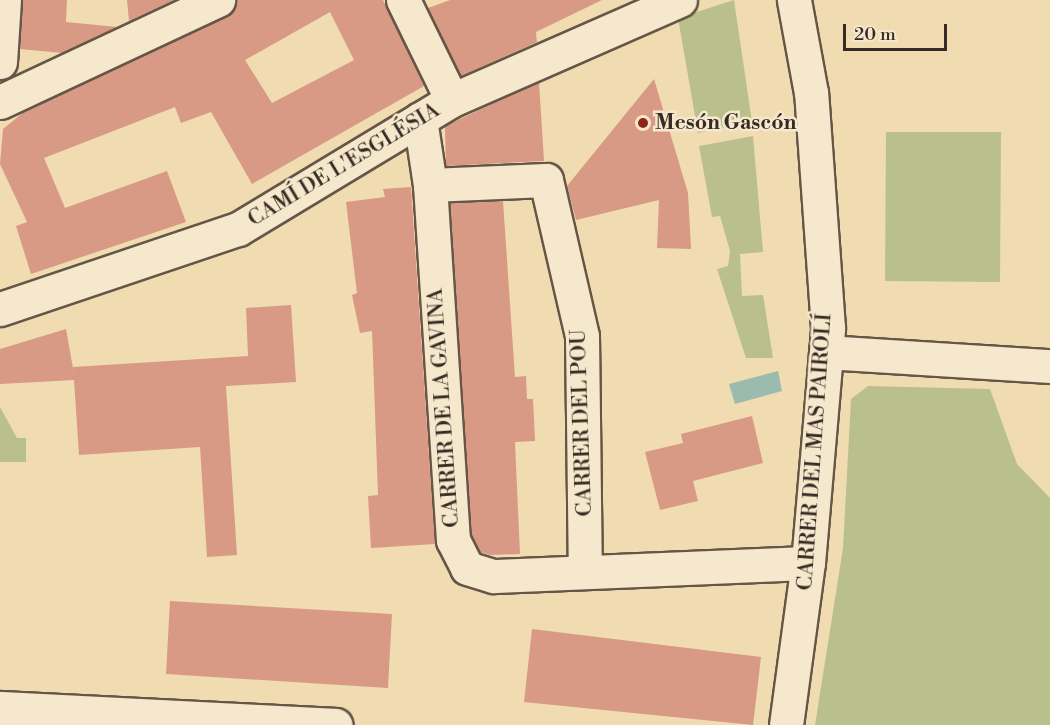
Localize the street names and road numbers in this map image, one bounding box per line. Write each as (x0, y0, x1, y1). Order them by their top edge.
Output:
street label: CAMÍ DE L'ESGLÉSIA (244, 98, 444, 232)
street label: CARRER DE LA GAVINA (423, 287, 465, 529)
street label: CARRER DEL MAS PAIROLÍ (793, 313, 837, 591)
street label: CARRER DEL POU (566, 329, 598, 517)

